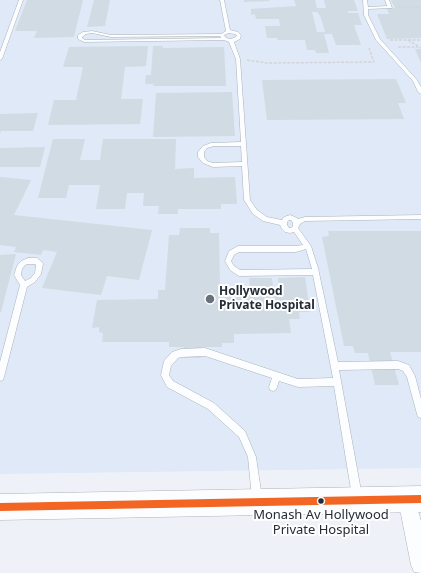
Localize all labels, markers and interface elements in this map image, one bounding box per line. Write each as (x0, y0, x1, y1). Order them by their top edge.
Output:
place label: Hollywood Private Hospital (219, 285, 315, 313)
marker: Hollywood Private Hospital (204, 293, 216, 305)
marker: Monash Av Hollywood Private Hospital (316, 496, 326, 506)
place label: Monash Av Hollywood Private Hospital (253, 507, 389, 538)

